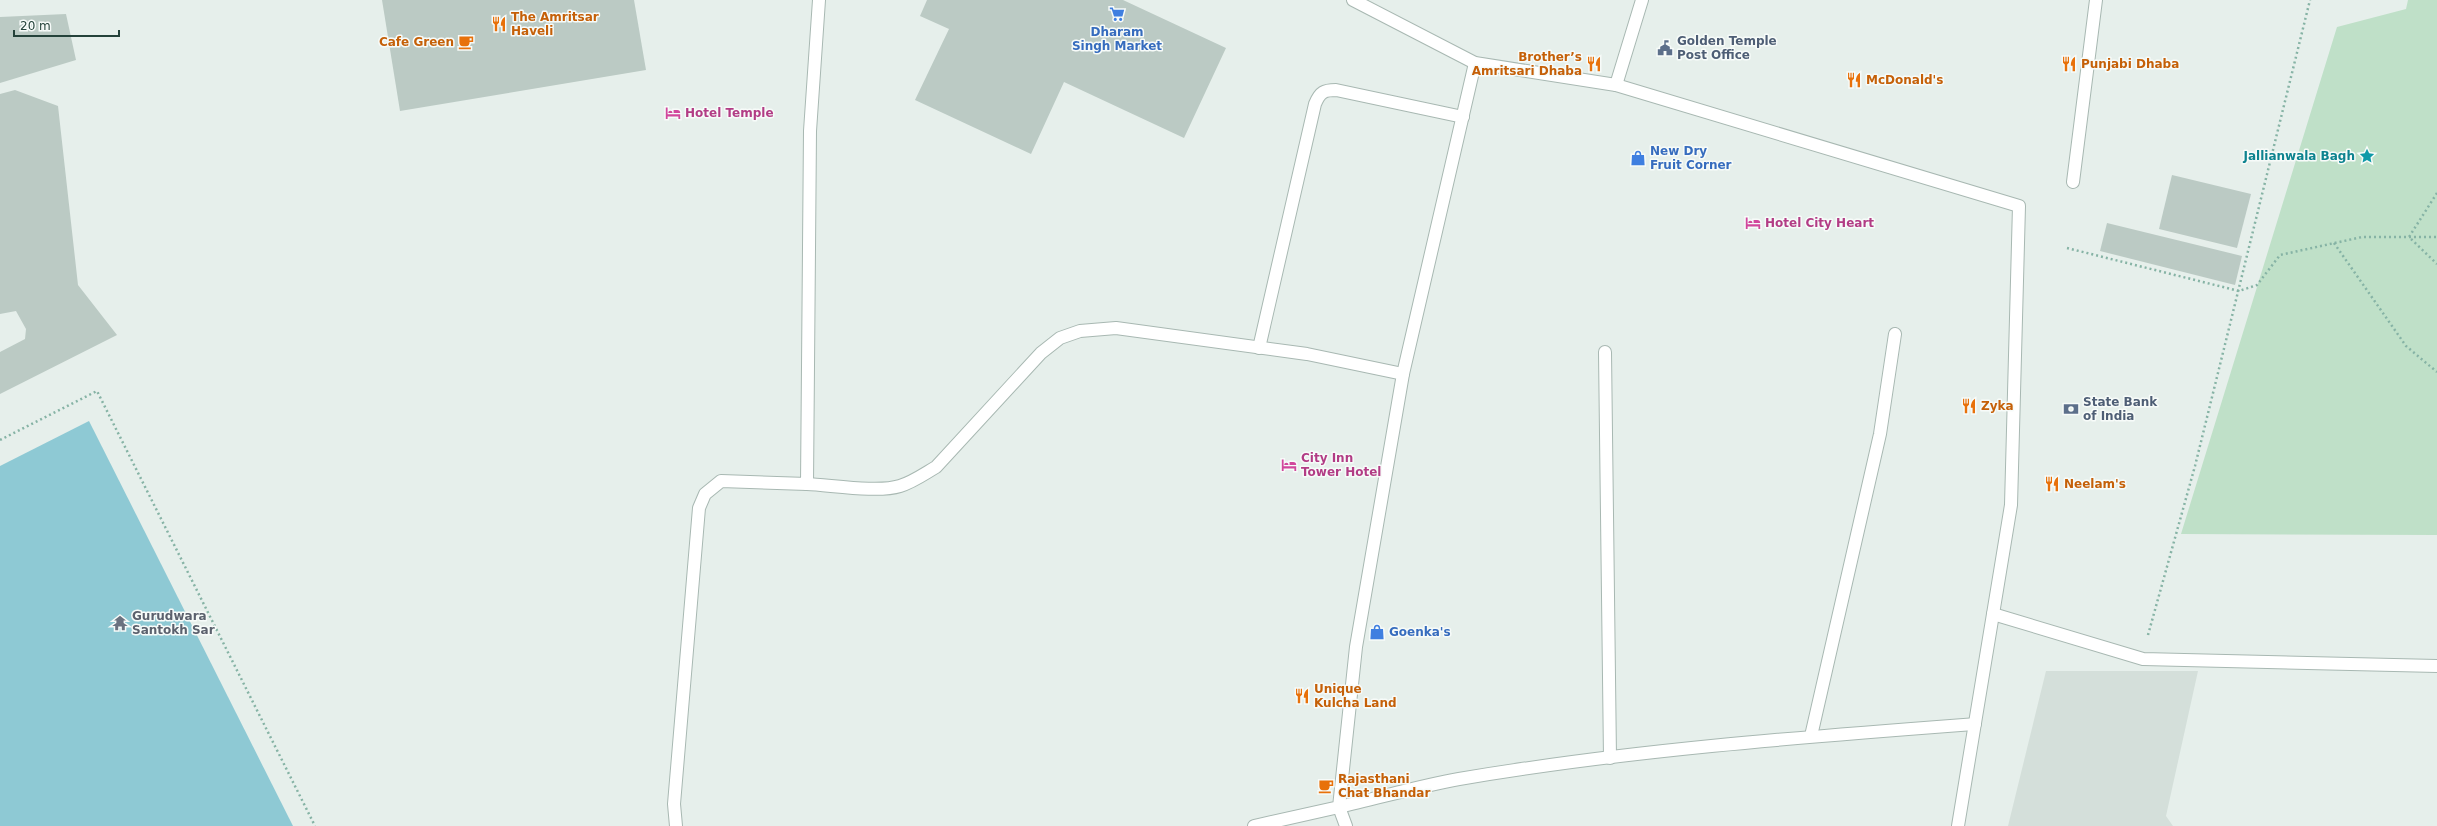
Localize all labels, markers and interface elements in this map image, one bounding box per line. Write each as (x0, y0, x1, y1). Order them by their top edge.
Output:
supermarket icon: Dharam Singh Market (1108, 5, 1126, 23)
place label: The Amritsar Haveli (511, 10, 599, 38)
scale bar (14, 12, 119, 38)
restaurant icon: The Amritsar Haveli (490, 15, 508, 33)
text: 20 m (20, 19, 51, 33)
place label: Dharam Singh Market (1072, 25, 1162, 53)
cafe icon: Cafe Green (457, 33, 475, 51)
place label: Golden Temple Post Office (1677, 34, 1777, 62)
place label: Cafe Green (379, 35, 454, 49)
public building icon: Golden Temple Post Office (1656, 39, 1674, 57)
place label: Brother’s Amritsari Dhaba (1472, 50, 1582, 78)
restaurant icon: Brother’s Amritsari Dhaba (1585, 55, 1603, 73)
restaurant icon: Punjabi Dhaba (2060, 55, 2078, 73)
place label: Punjabi Dhaba (2081, 57, 2179, 71)
restaurant icon: McDonald's (1845, 71, 1863, 89)
place label: McDonald's (1866, 73, 1943, 87)
hotel icon: Hotel Temple (664, 104, 682, 122)
place label: Hotel Temple (685, 106, 774, 120)
place label: New Dry Fruit Corner (1650, 144, 1732, 172)
place icon: Jallianwala Bagh (2358, 147, 2376, 165)
shop icon: New Dry Fruit Corner (1629, 149, 1647, 167)
place label: Jallianwala Bagh (2243, 149, 2355, 163)
hotel icon: Hotel City Heart (1744, 214, 1762, 232)
place label: Hotel City Heart (1765, 216, 1874, 230)
place label: State Bank of India (2083, 395, 2158, 423)
restaurant icon: Zyka (1960, 397, 1978, 415)
place label: Zyka (1981, 399, 2014, 413)
bank icon: State Bank of India (2062, 400, 2080, 418)
place label: City Inn Tower Hotel (1301, 451, 1381, 479)
hotel icon: City Inn Tower Hotel (1280, 456, 1298, 474)
restaurant icon: Neelam's (2043, 475, 2061, 493)
place label: Neelam's (2064, 477, 2126, 491)
place label: Gurudwara Santokh Sar (132, 609, 215, 637)
temple icon: Gurudwara Santokh Sar (111, 614, 129, 632)
shop icon: Goenka's (1368, 623, 1386, 641)
place label: Goenka's (1389, 625, 1451, 639)
place label: Unique Kulcha Land (1314, 682, 1397, 710)
restaurant icon: Unique Kulcha Land (1293, 687, 1311, 705)
place label: Rajasthani Chat Bhandar (1338, 772, 1430, 800)
cafe icon: Rajasthani Chat Bhandar (1317, 777, 1335, 795)

